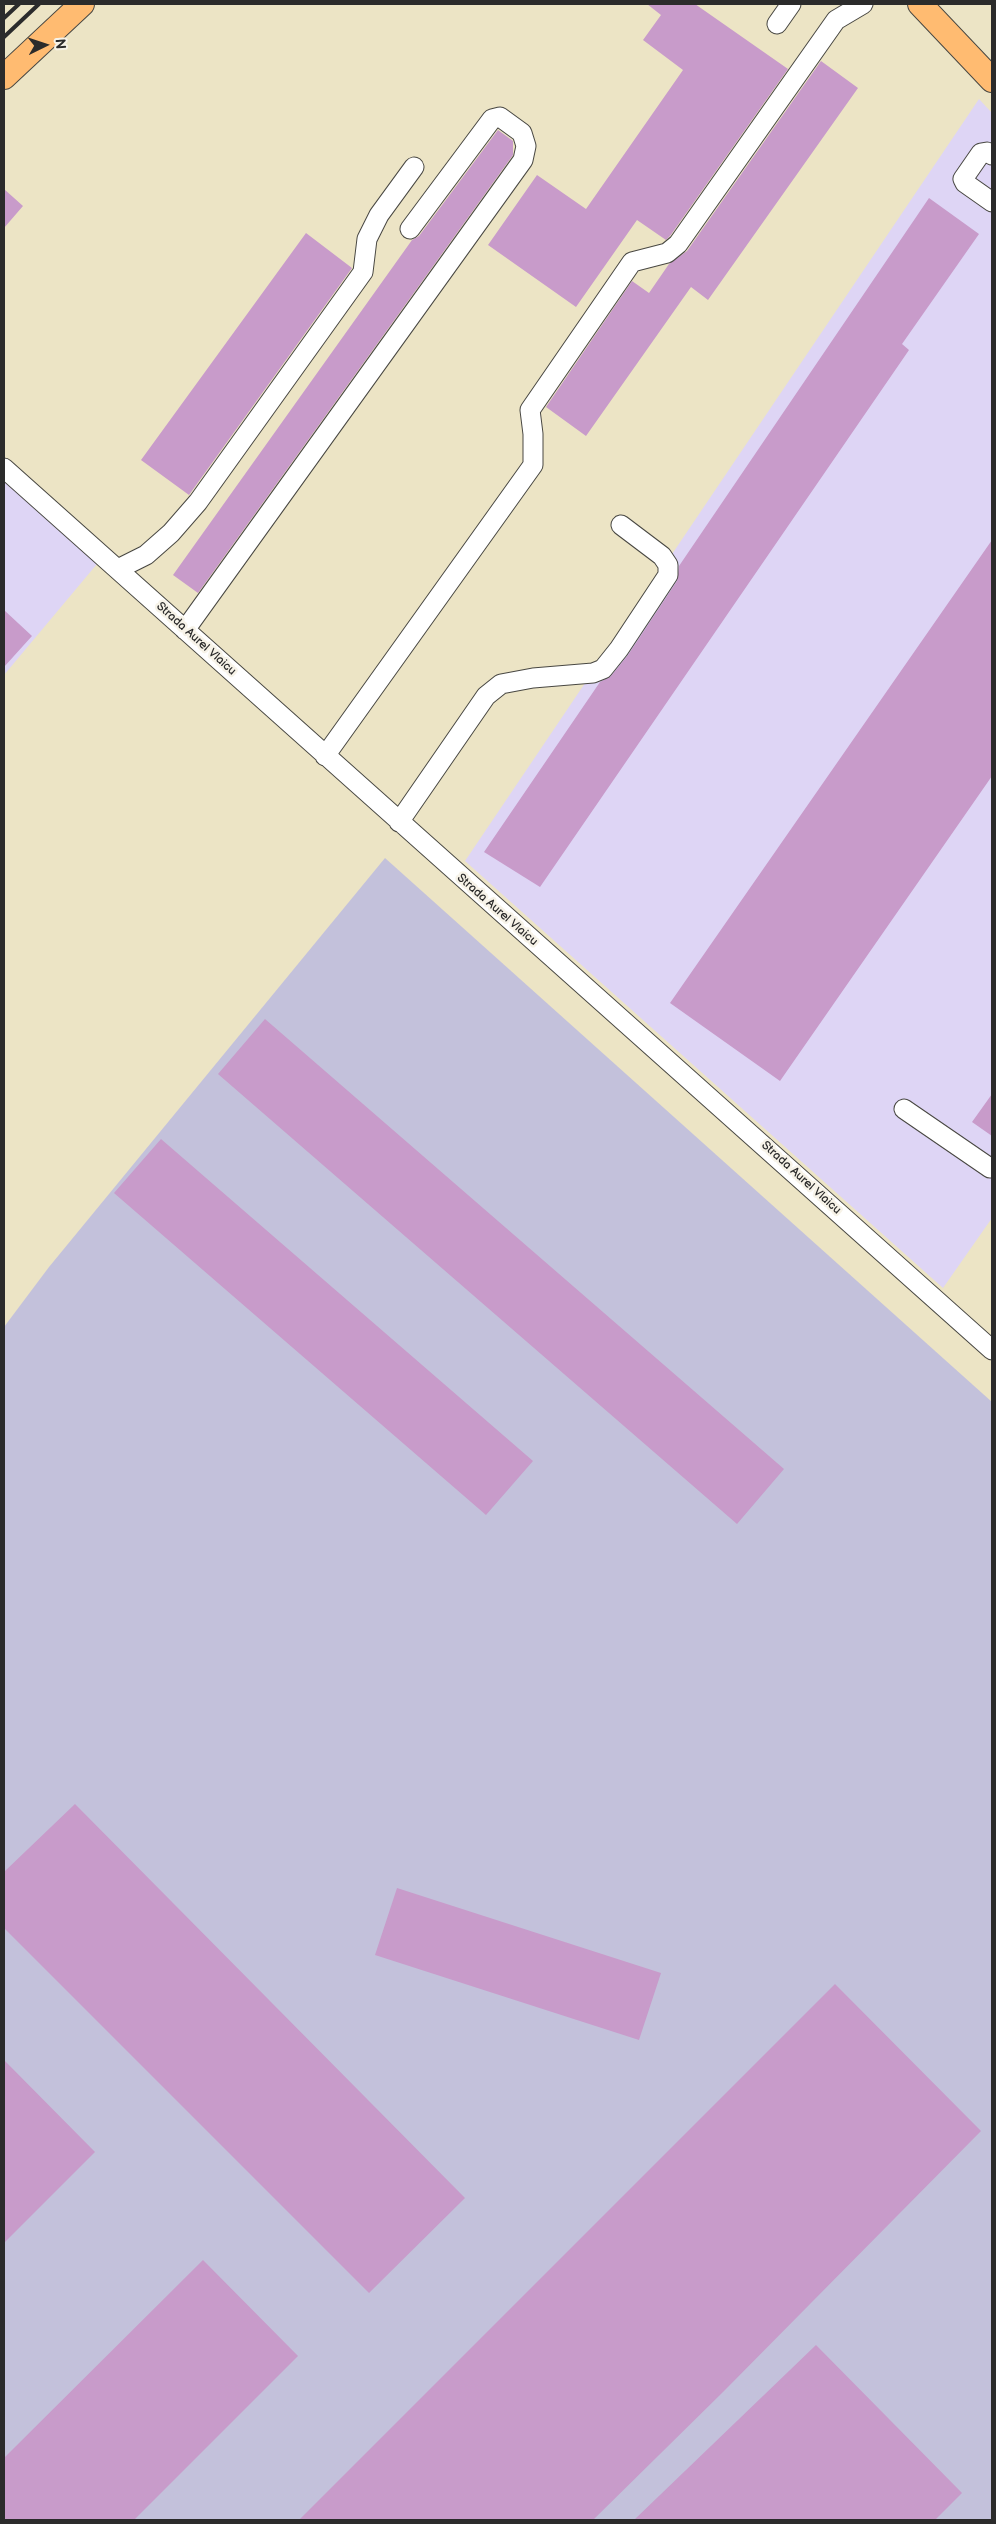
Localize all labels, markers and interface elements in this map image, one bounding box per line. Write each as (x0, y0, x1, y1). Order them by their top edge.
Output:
north arrow (20, 20, 70, 70)
text: N (52, 38, 69, 50)
street label: Strada Aurel Vlaicu (153, 599, 239, 679)
street label: Strada Aurel Vlaicu (454, 871, 540, 949)
street label: Strada Aurel Vlaicu (758, 1138, 844, 1218)

